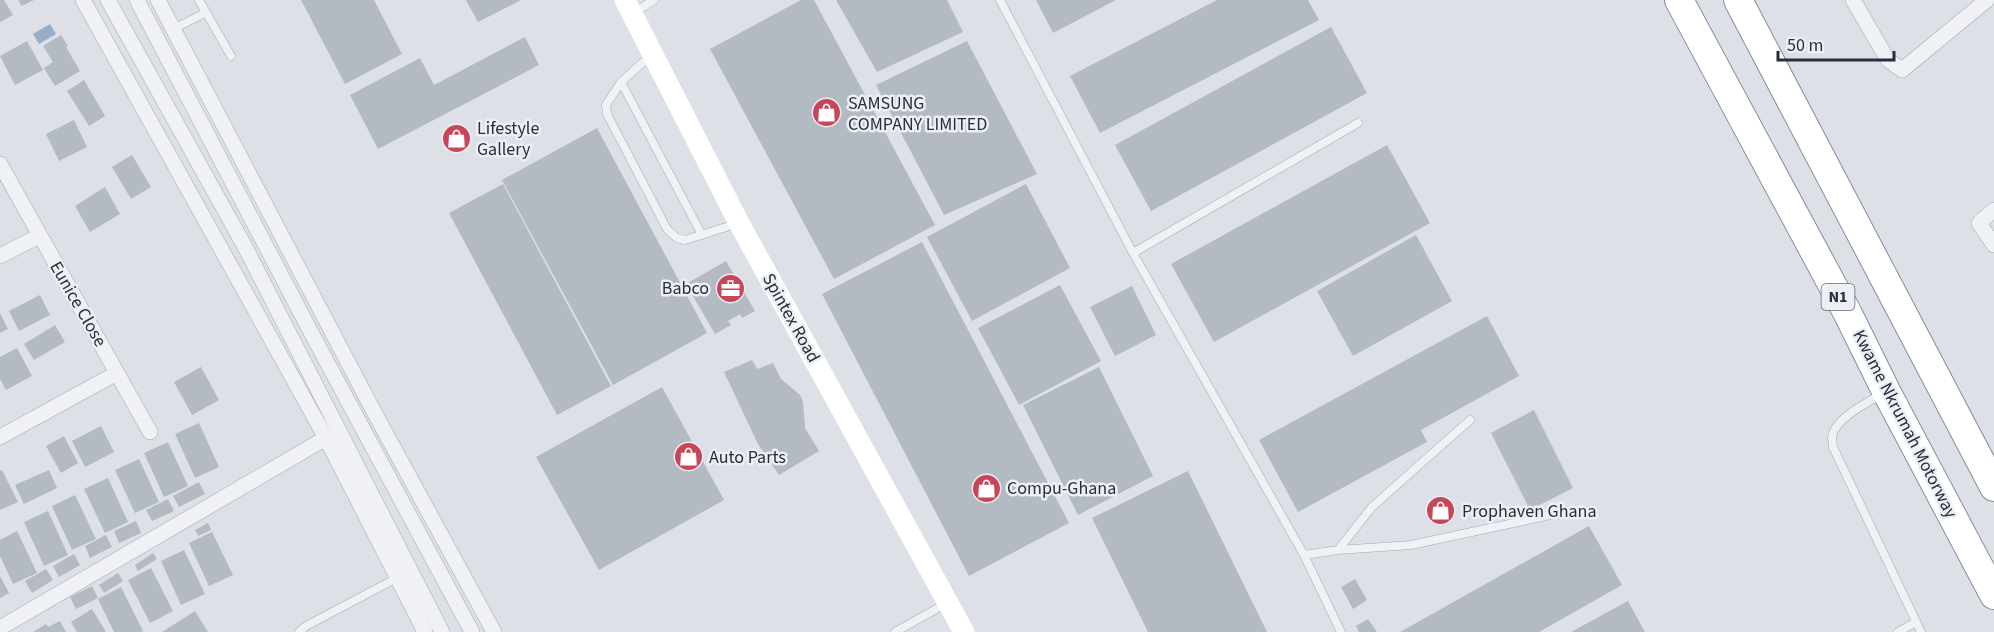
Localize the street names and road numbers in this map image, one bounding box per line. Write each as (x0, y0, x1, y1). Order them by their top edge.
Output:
street label: Eunice Close (43, 257, 113, 351)
street label: Spintex Road (756, 269, 826, 367)
road number: N1 (1822, 284, 1854, 310)
street label: Kwame Nkrumah Motorway (1847, 326, 1964, 523)

